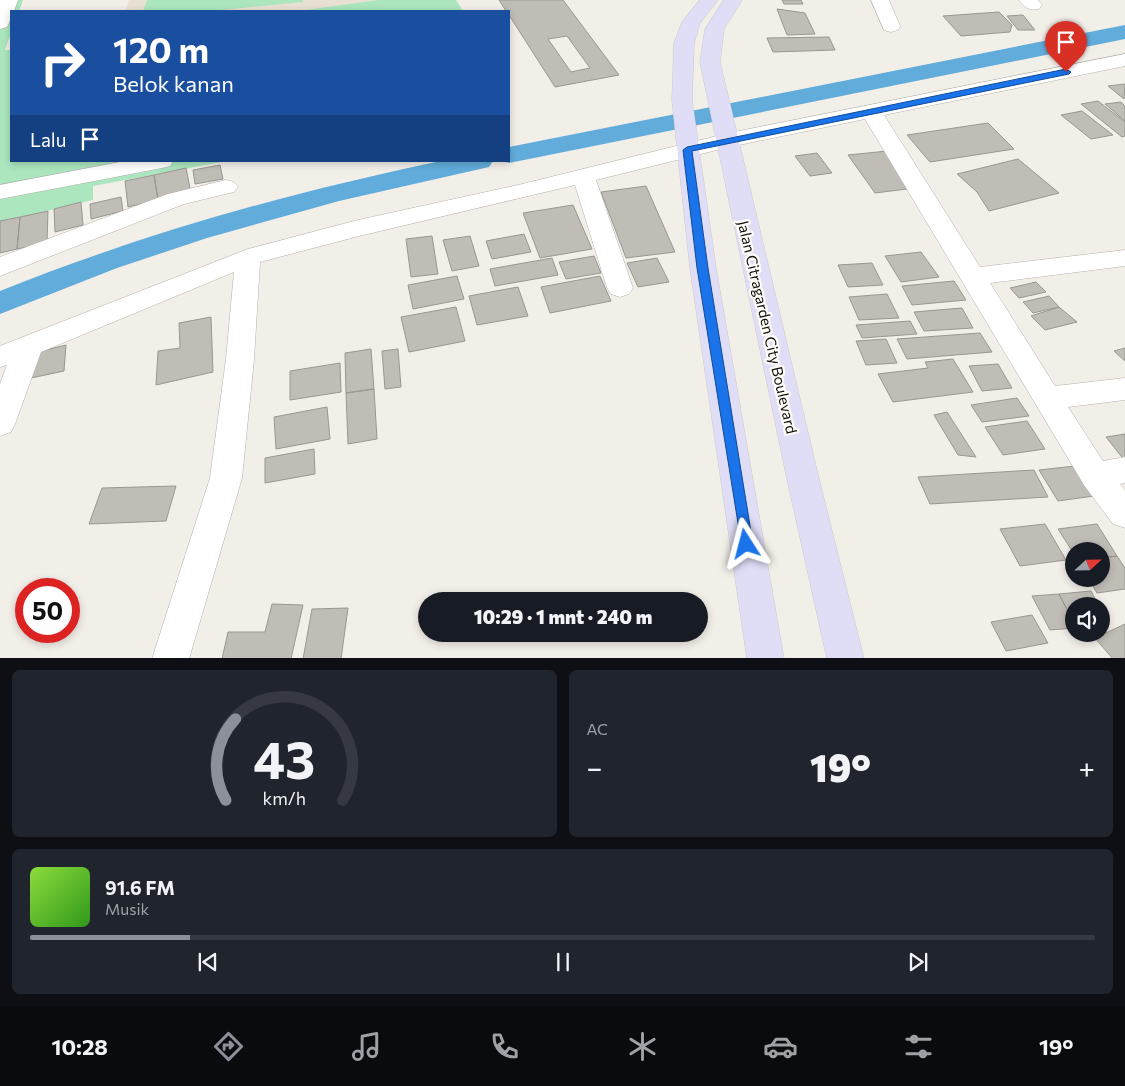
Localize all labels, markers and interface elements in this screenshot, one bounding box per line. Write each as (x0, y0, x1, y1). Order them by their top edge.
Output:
pin (1045, 21, 1087, 72)
text: 120 m (113, 27, 209, 70)
icon: arrive (1052, 28, 1080, 56)
icon: right (30, 30, 95, 95)
text: Belok kanan (113, 70, 234, 97)
icon: arrive (76, 125, 104, 153)
text: Lalu (30, 128, 66, 151)
street label: Jalan Citragarden City Boulevard (735, 219, 801, 435)
position arrow (719, 517, 771, 569)
north arrow (1065, 542, 1110, 588)
map controls (1065, 542, 1110, 642)
speed limit sign: 50 (15, 578, 80, 643)
button: sound (1065, 597, 1110, 642)
text: 10:29 · 1 mnt · 240 m (474, 605, 652, 628)
text: AC (587, 719, 608, 738)
text: 43 (253, 726, 315, 790)
text: 19° (810, 743, 871, 790)
text: − (587, 750, 602, 784)
text: + (1079, 750, 1095, 784)
text: km/h (263, 787, 306, 809)
text: 91.6 FM (105, 876, 175, 899)
text: Musik (105, 899, 149, 918)
icon: previous (194, 948, 222, 976)
icon: pause (549, 948, 577, 976)
icon: next (904, 948, 932, 976)
icon: directions (211, 1029, 246, 1064)
icon: music (349, 1029, 384, 1064)
icon: phone (487, 1029, 522, 1064)
icon: climate (625, 1029, 660, 1064)
icon: car (763, 1029, 798, 1064)
icon: filters (901, 1029, 936, 1064)
text: 10:28 (52, 1033, 108, 1060)
text: 19° (1039, 1033, 1073, 1060)

